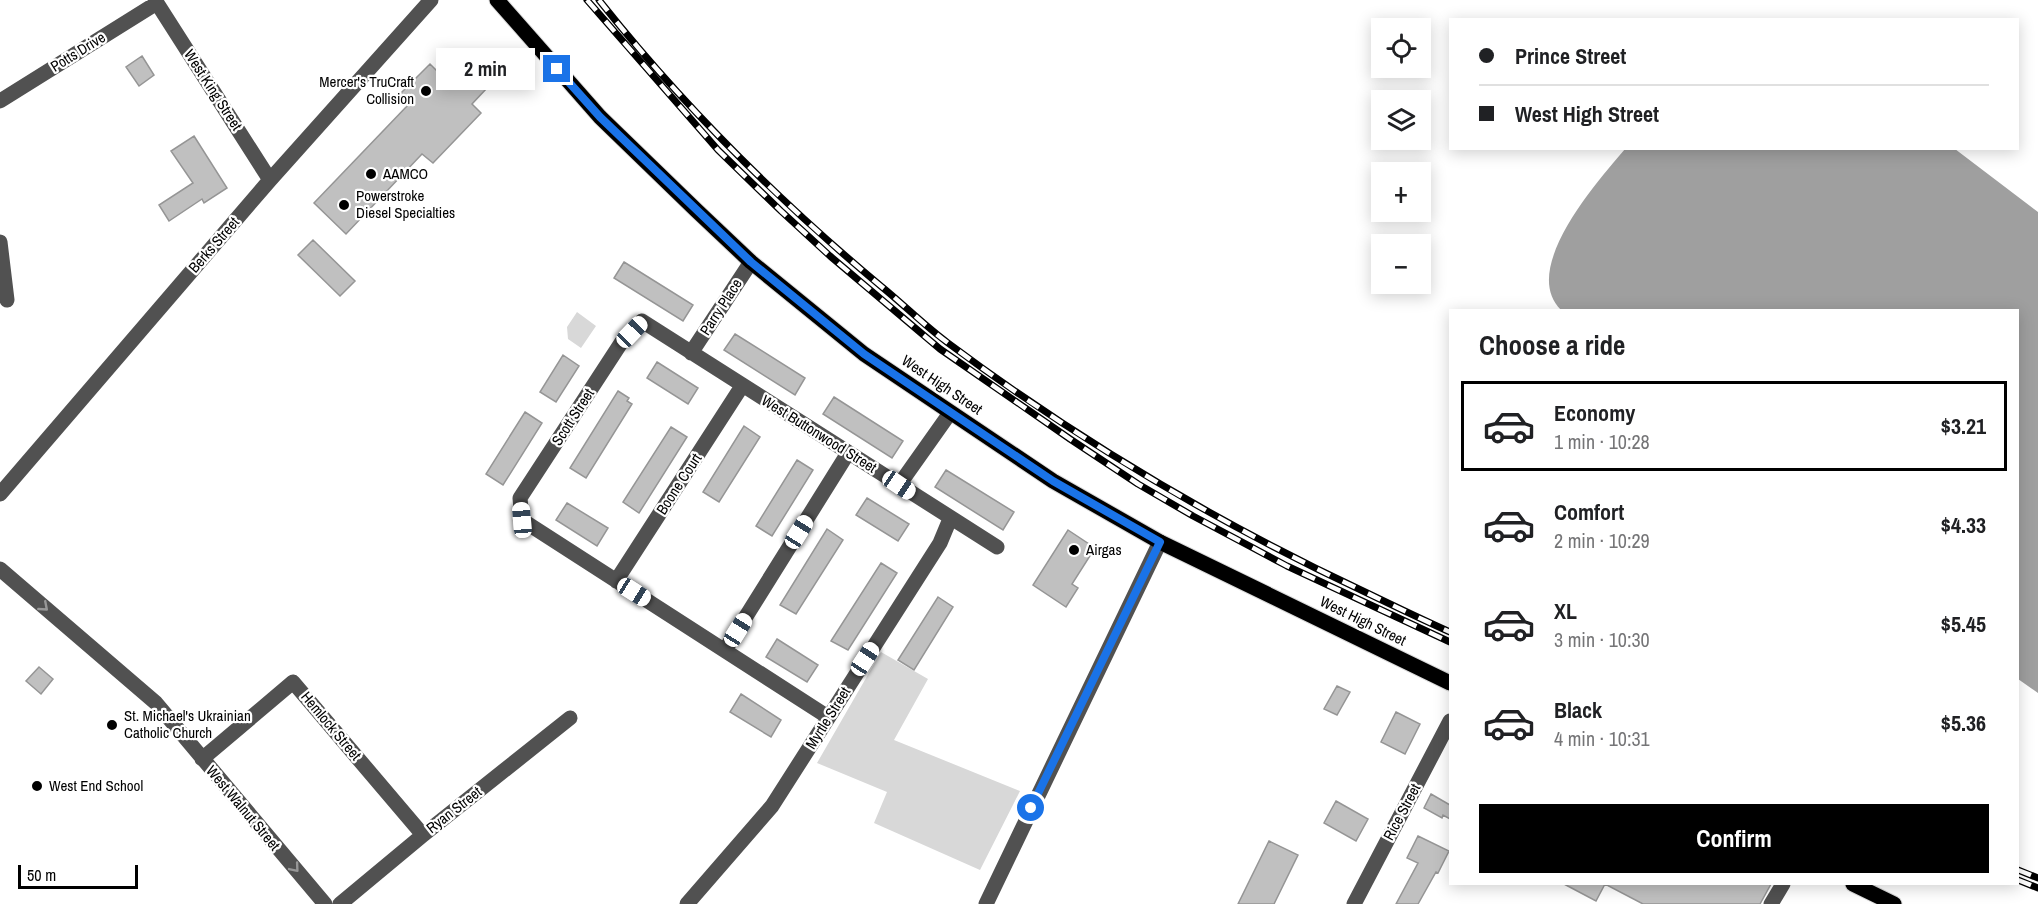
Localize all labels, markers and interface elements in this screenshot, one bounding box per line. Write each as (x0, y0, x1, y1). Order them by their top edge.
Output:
map controls (1371, 18, 1431, 294)
button: locate (1371, 18, 1431, 78)
street label: Potts Drive (46, 26, 109, 77)
text: Prince Street (1515, 41, 1626, 71)
street label: West King Street (179, 45, 248, 135)
callout: 2 min (437, 48, 536, 90)
text: 2 min (464, 55, 507, 82)
route end (543, 55, 570, 82)
place label: Mercer's TruCraft Collision (319, 71, 415, 109)
marker: Mercer's TruCraft Collision (419, 84, 433, 98)
button: layers (1371, 90, 1431, 150)
text: West High Street (1515, 99, 1659, 129)
button: + (1371, 162, 1431, 222)
place label: AAMCO (382, 163, 428, 184)
marker: AAMCO (364, 167, 378, 181)
place label: Powerstroke Diesel Specialties (356, 185, 455, 223)
marker: Powerstroke Diesel Specialties (337, 198, 351, 212)
street label: Berks Street (183, 212, 244, 277)
button: − (1371, 234, 1431, 294)
street label: Parry Place (694, 274, 747, 339)
car (613, 313, 651, 351)
text: Choose a ride (1479, 327, 1625, 363)
street label: West High Street (898, 350, 987, 420)
street label: Scott Street (546, 384, 599, 449)
street label: West Buttonwood Street (758, 390, 881, 478)
text: Economy (1554, 398, 1635, 428)
icon: car (1482, 399, 1536, 453)
text: $3.21 (1941, 411, 1986, 441)
text: 1 min · 10:28 (1554, 428, 1650, 455)
street label: Boone Court (651, 449, 707, 518)
car (879, 467, 919, 503)
text: Comfort (1554, 497, 1624, 527)
icon: car (1482, 498, 1536, 552)
car (511, 501, 533, 539)
text: $4.33 (1941, 510, 1986, 540)
car (782, 512, 816, 552)
text: 2 min · 10:29 (1554, 527, 1650, 554)
place label: Airgas (1085, 539, 1122, 560)
marker: Airgas (1067, 543, 1081, 557)
car (614, 575, 654, 609)
street label: West High Street (1317, 591, 1410, 651)
text: XL (1554, 596, 1577, 626)
icon: car (1482, 597, 1536, 651)
one-way arrow (37, 600, 48, 611)
text: $5.45 (1941, 609, 1986, 639)
car (721, 610, 755, 650)
text: 3 min · 10:30 (1554, 626, 1650, 653)
car (848, 639, 882, 679)
street label: Myrtle Street (800, 682, 855, 753)
street label: Hemlock Street (296, 687, 367, 765)
text: Black (1554, 695, 1602, 725)
icon: car (1482, 696, 1536, 750)
place label: St. Michael's Ukrainian Catholic Church (124, 705, 251, 743)
text: $5.36 (1941, 708, 1986, 738)
marker: St. Michael's Ukrainian Catholic Church (105, 718, 119, 732)
text: 4 min · 10:31 (1554, 725, 1650, 752)
street label: West Walnut Street (201, 761, 286, 855)
place label: West End School (49, 775, 143, 796)
marker: West End School (30, 779, 44, 793)
street label: Rice Street (1378, 779, 1426, 844)
street label: Ryan Street (422, 781, 486, 838)
route start (1017, 794, 1044, 821)
button: Confirm (1479, 804, 1989, 873)
one-way arrow (287, 861, 298, 872)
scale bar (18, 862, 138, 890)
text: 50 m (27, 864, 56, 886)

